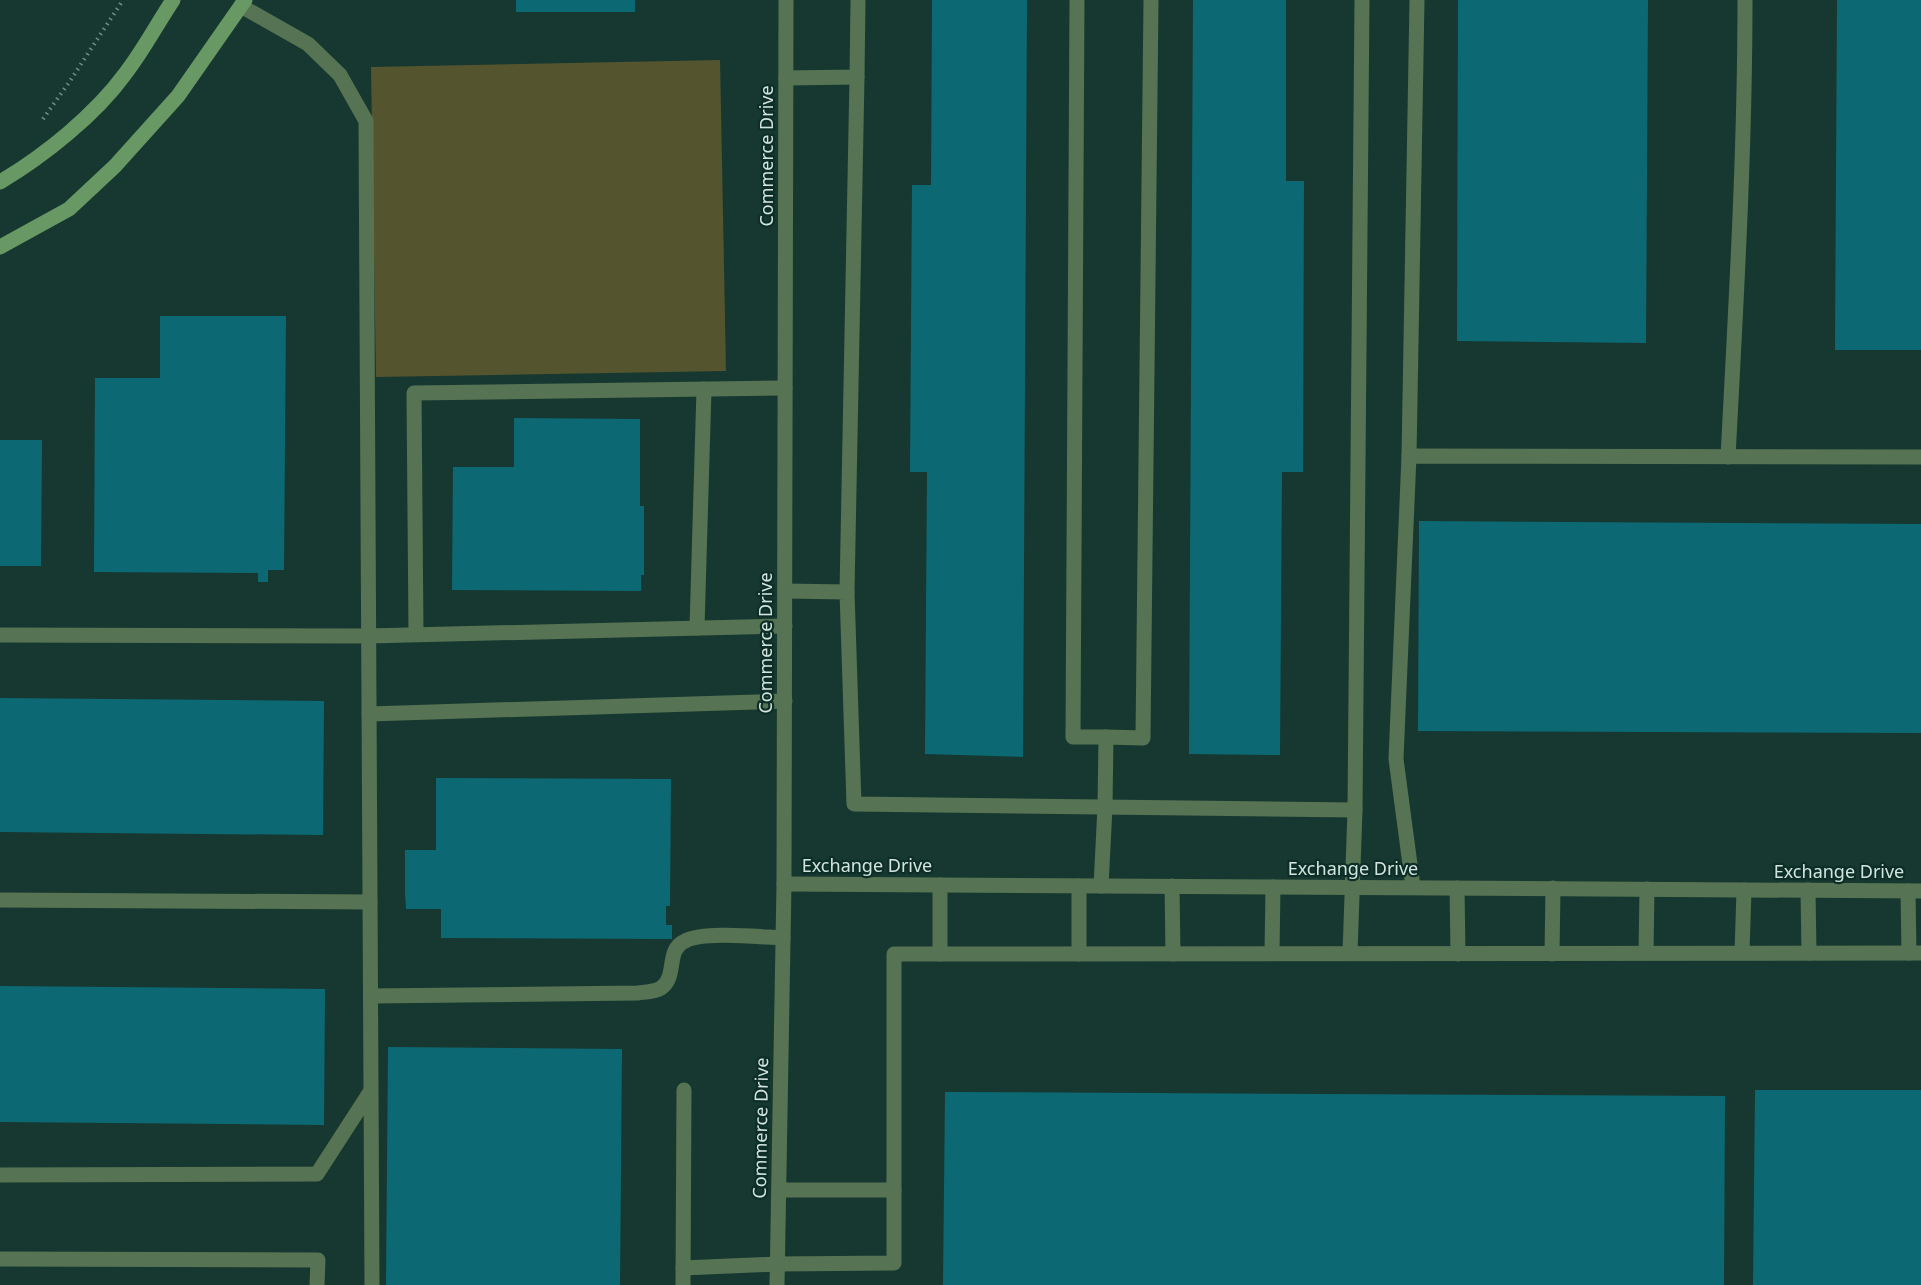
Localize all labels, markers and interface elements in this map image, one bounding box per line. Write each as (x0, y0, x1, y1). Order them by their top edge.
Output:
street label: Commerce Drive (754, 85, 778, 227)
street label: Commerce Drive (753, 572, 777, 714)
street label: Exchange Drive (802, 853, 932, 877)
street label: Exchange Drive (1288, 856, 1418, 880)
street label: Exchange Drive (1774, 859, 1904, 883)
street label: Commerce Drive (747, 1057, 773, 1199)

